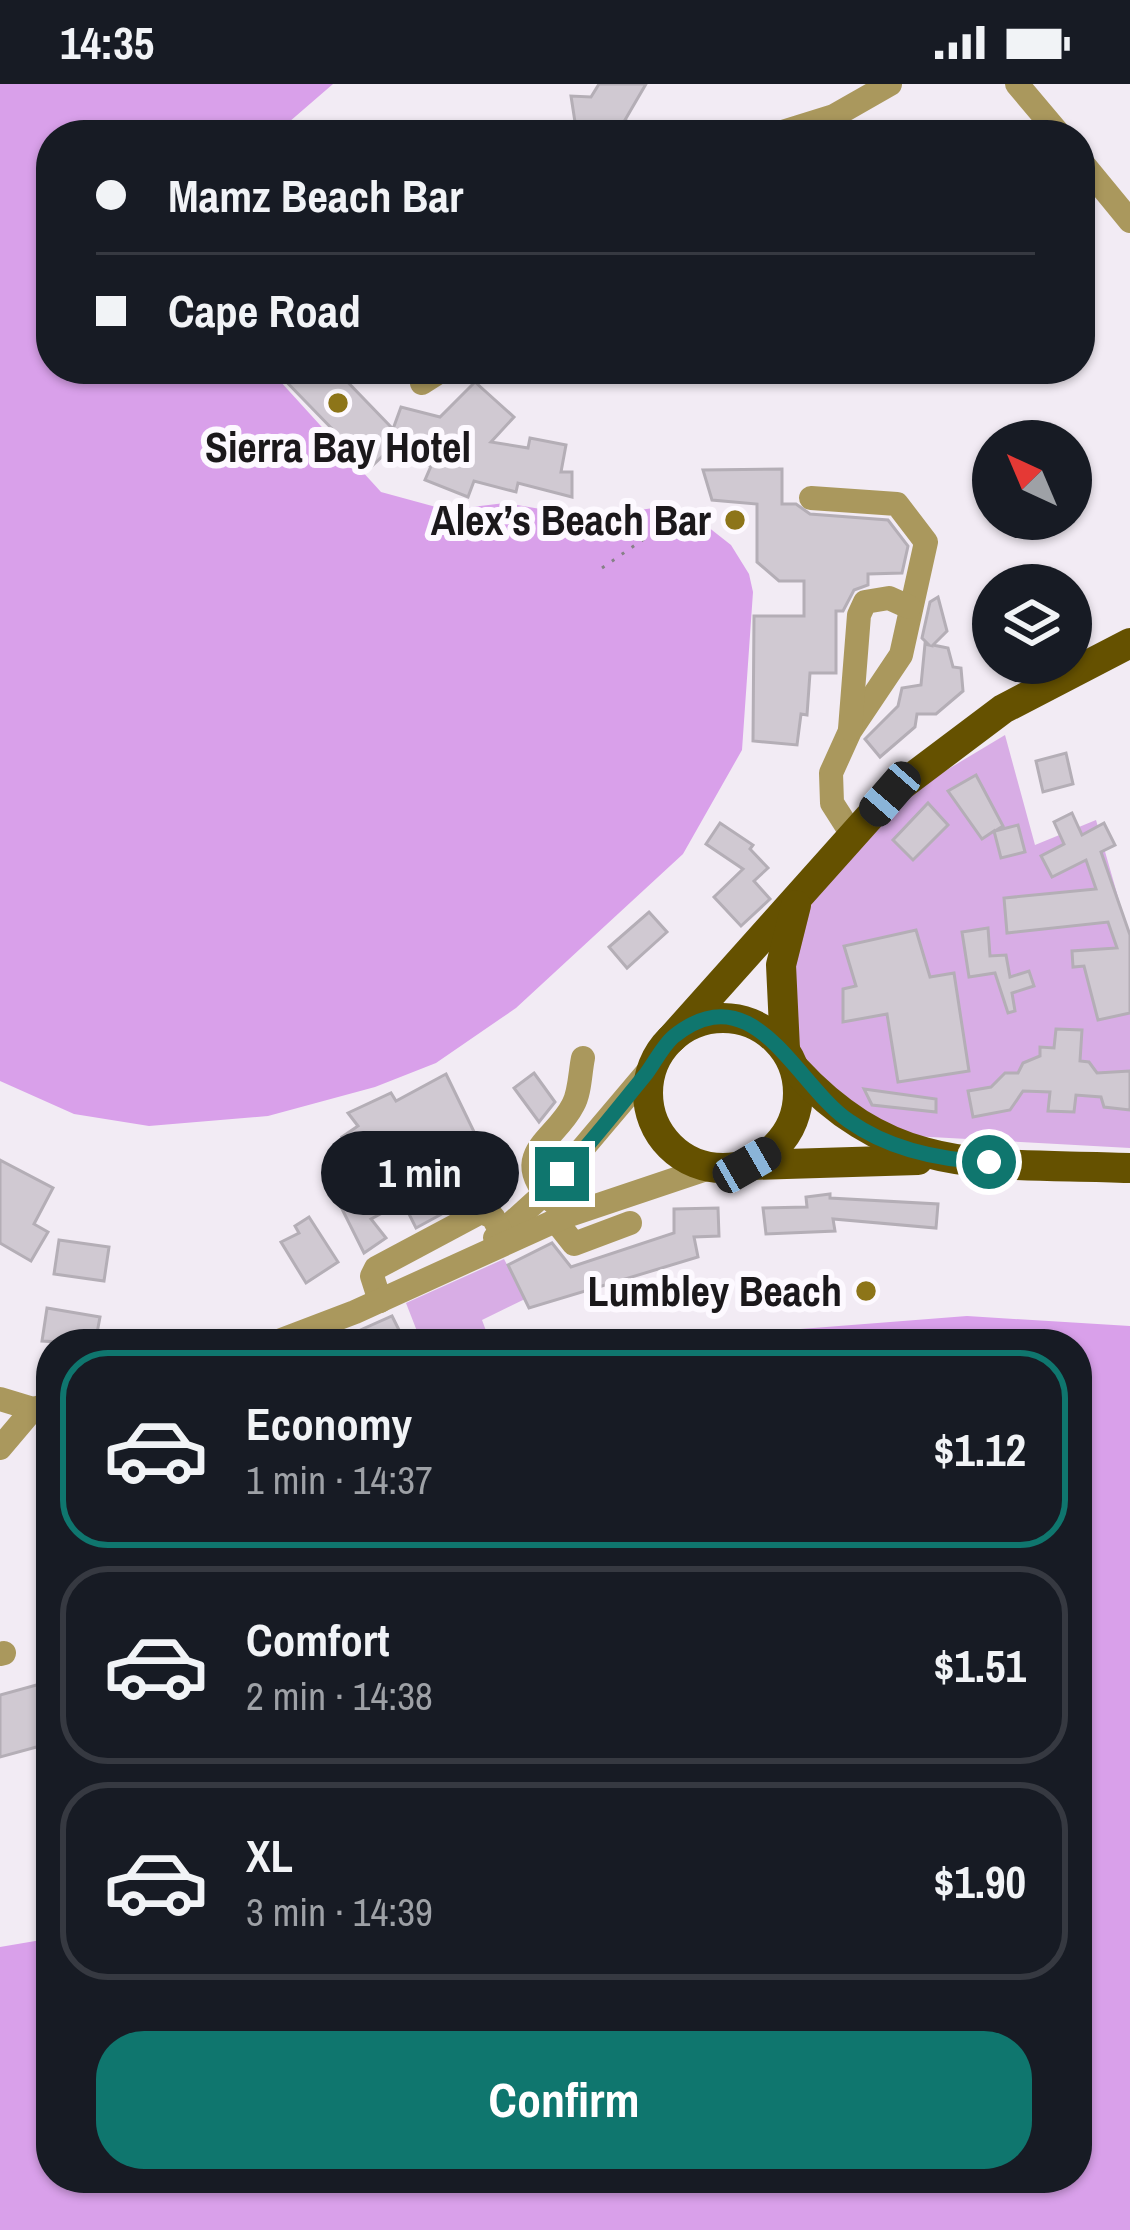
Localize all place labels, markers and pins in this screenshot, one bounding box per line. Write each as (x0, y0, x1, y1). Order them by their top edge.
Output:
marker: Sierra Bay Hotel (325, 390, 351, 416)
place label: Sierra Bay Hotel (205, 419, 471, 475)
place label: Alex’s Beach Bar (431, 492, 712, 548)
marker: Alex’s Beach Bar (722, 507, 748, 533)
place label: Lumbley Beach (587, 1263, 842, 1319)
marker: Lumbley Beach (853, 1278, 879, 1304)

